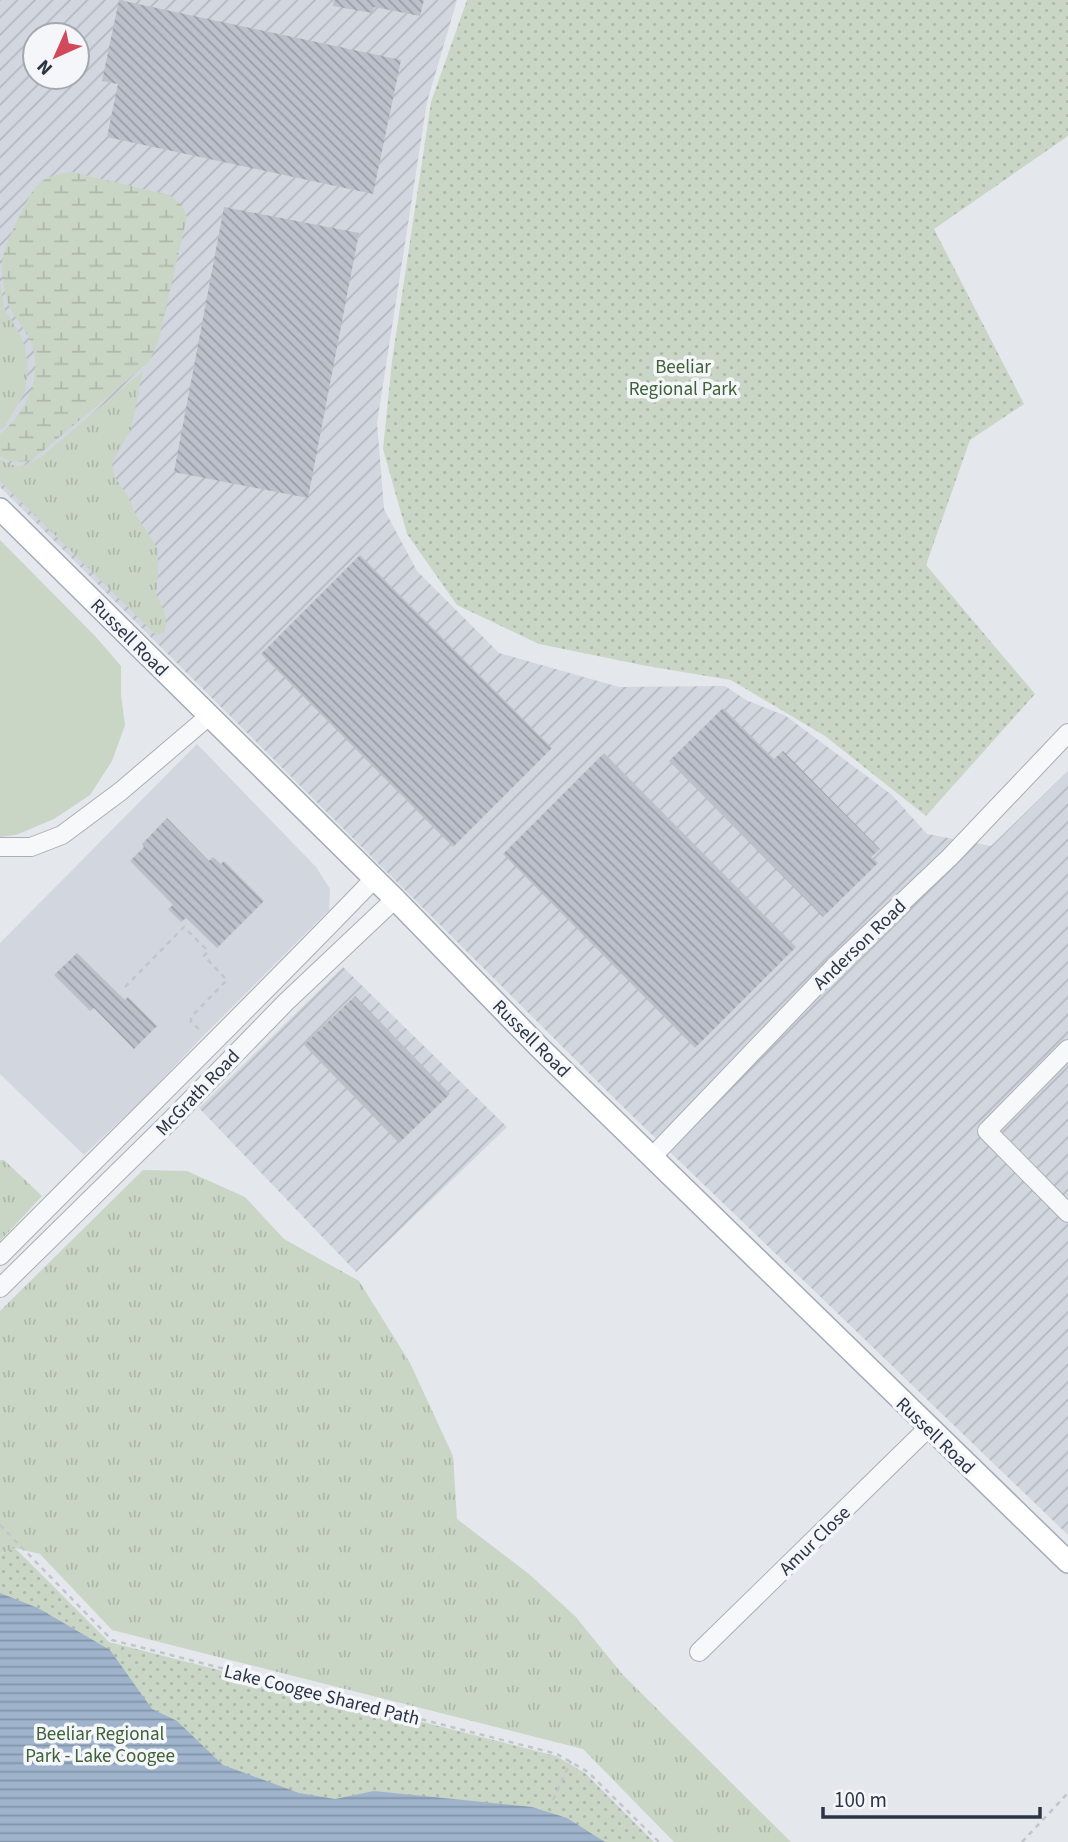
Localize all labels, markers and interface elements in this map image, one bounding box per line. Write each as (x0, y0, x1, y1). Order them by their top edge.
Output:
north arrow (21, 21, 91, 91)
text: N (31, 53, 59, 81)
park label: Beeliar Regional Park (629, 354, 738, 403)
street label: Russell Road (84, 593, 174, 683)
street label: Anderson Road (807, 894, 913, 997)
street label: Russell Road (486, 994, 576, 1084)
street label: McGrath Road (150, 1044, 246, 1142)
street label: Russell Road (889, 1391, 981, 1481)
street label: Amur Close (773, 1500, 857, 1582)
street label: Lake Coogee Shared Path (221, 1658, 422, 1733)
park label: Beeliar Regional Park - Lake Coogee (25, 1721, 175, 1770)
scale bar (823, 1776, 1040, 1820)
text: 100 m (834, 1785, 887, 1815)

